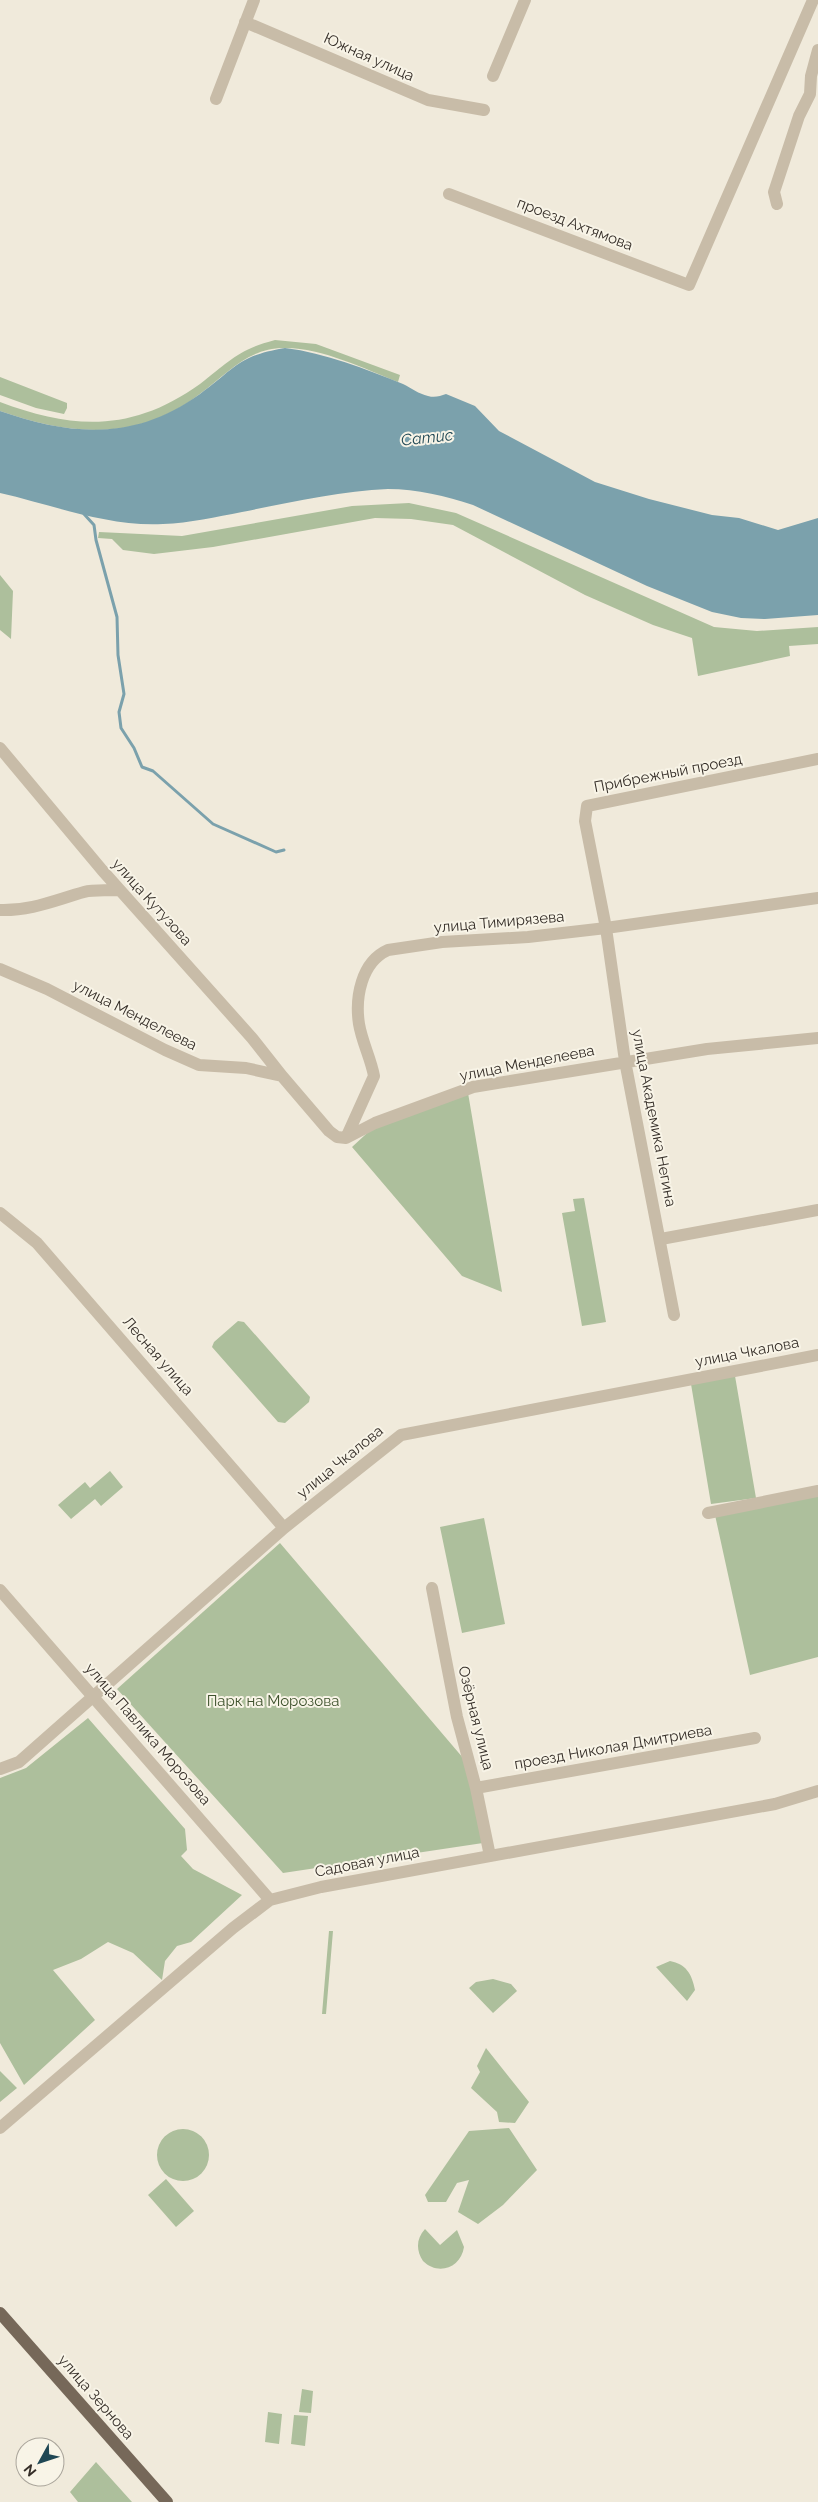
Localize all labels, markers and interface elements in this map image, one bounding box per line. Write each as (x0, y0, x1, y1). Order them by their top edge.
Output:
street label: Южная улица (321, 29, 417, 85)
street label: проезд Ахтямова (515, 194, 635, 254)
water label: Сатис (400, 425, 455, 450)
street label: Прибрежный проезд (592, 750, 744, 796)
street label: улица Кутузова (108, 855, 196, 949)
street label: улица Тимирязева (433, 907, 565, 937)
street label: улица Менделеева (70, 976, 200, 1054)
street label: улица Академика Негина (628, 1028, 680, 1208)
street label: улица Менделеева (458, 1041, 596, 1085)
street label: Лесная улица (119, 1313, 197, 1399)
street label: улица Чкалова (693, 1333, 801, 1371)
street label: улица Чкалова (293, 1422, 387, 1502)
street label: улица Павлика Морозова (81, 1659, 215, 1809)
street label: Озёрная улица (454, 1664, 498, 1772)
park label: Парк на Морозова (207, 1692, 339, 1710)
street label: проезд Николая Дмитриева (513, 1721, 713, 1773)
street label: Садовая улица (313, 1843, 421, 1881)
street label: улица Зернова (54, 2351, 138, 2443)
north arrow (15, 2437, 65, 2487)
text: N (20, 2461, 40, 2480)

